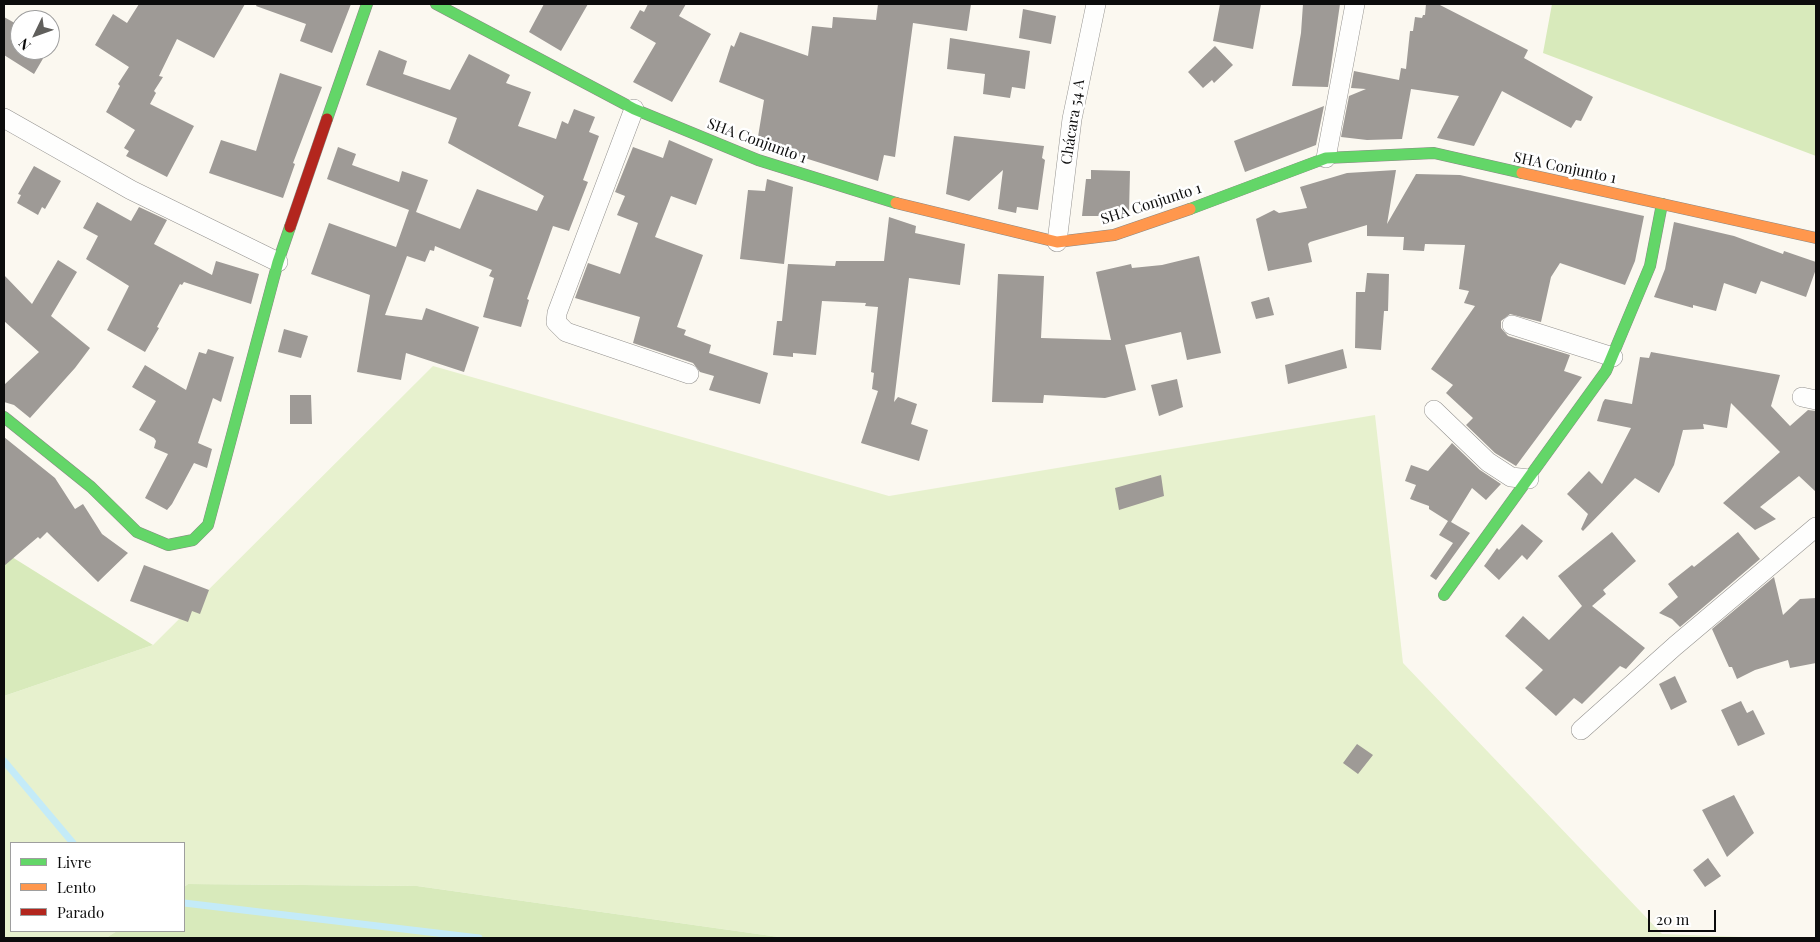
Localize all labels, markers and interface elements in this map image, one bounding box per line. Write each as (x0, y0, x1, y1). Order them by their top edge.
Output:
north arrow (10, 10, 60, 60)
text: N (14, 35, 35, 55)
street label: Chácara 54 A (1057, 78, 1089, 166)
street label: SHA Conjunto 1 (705, 115, 809, 167)
street label: SHA Conjunto 1 (1512, 148, 1618, 188)
street label: SHA Conjunto 1 (1098, 179, 1204, 229)
legend (10, 842, 185, 932)
text: Livre (57, 852, 92, 872)
text: Lento (57, 877, 96, 897)
scale bar (1650, 900, 1718, 932)
text: Parado (57, 902, 104, 922)
text: 20 m (1656, 909, 1689, 929)

